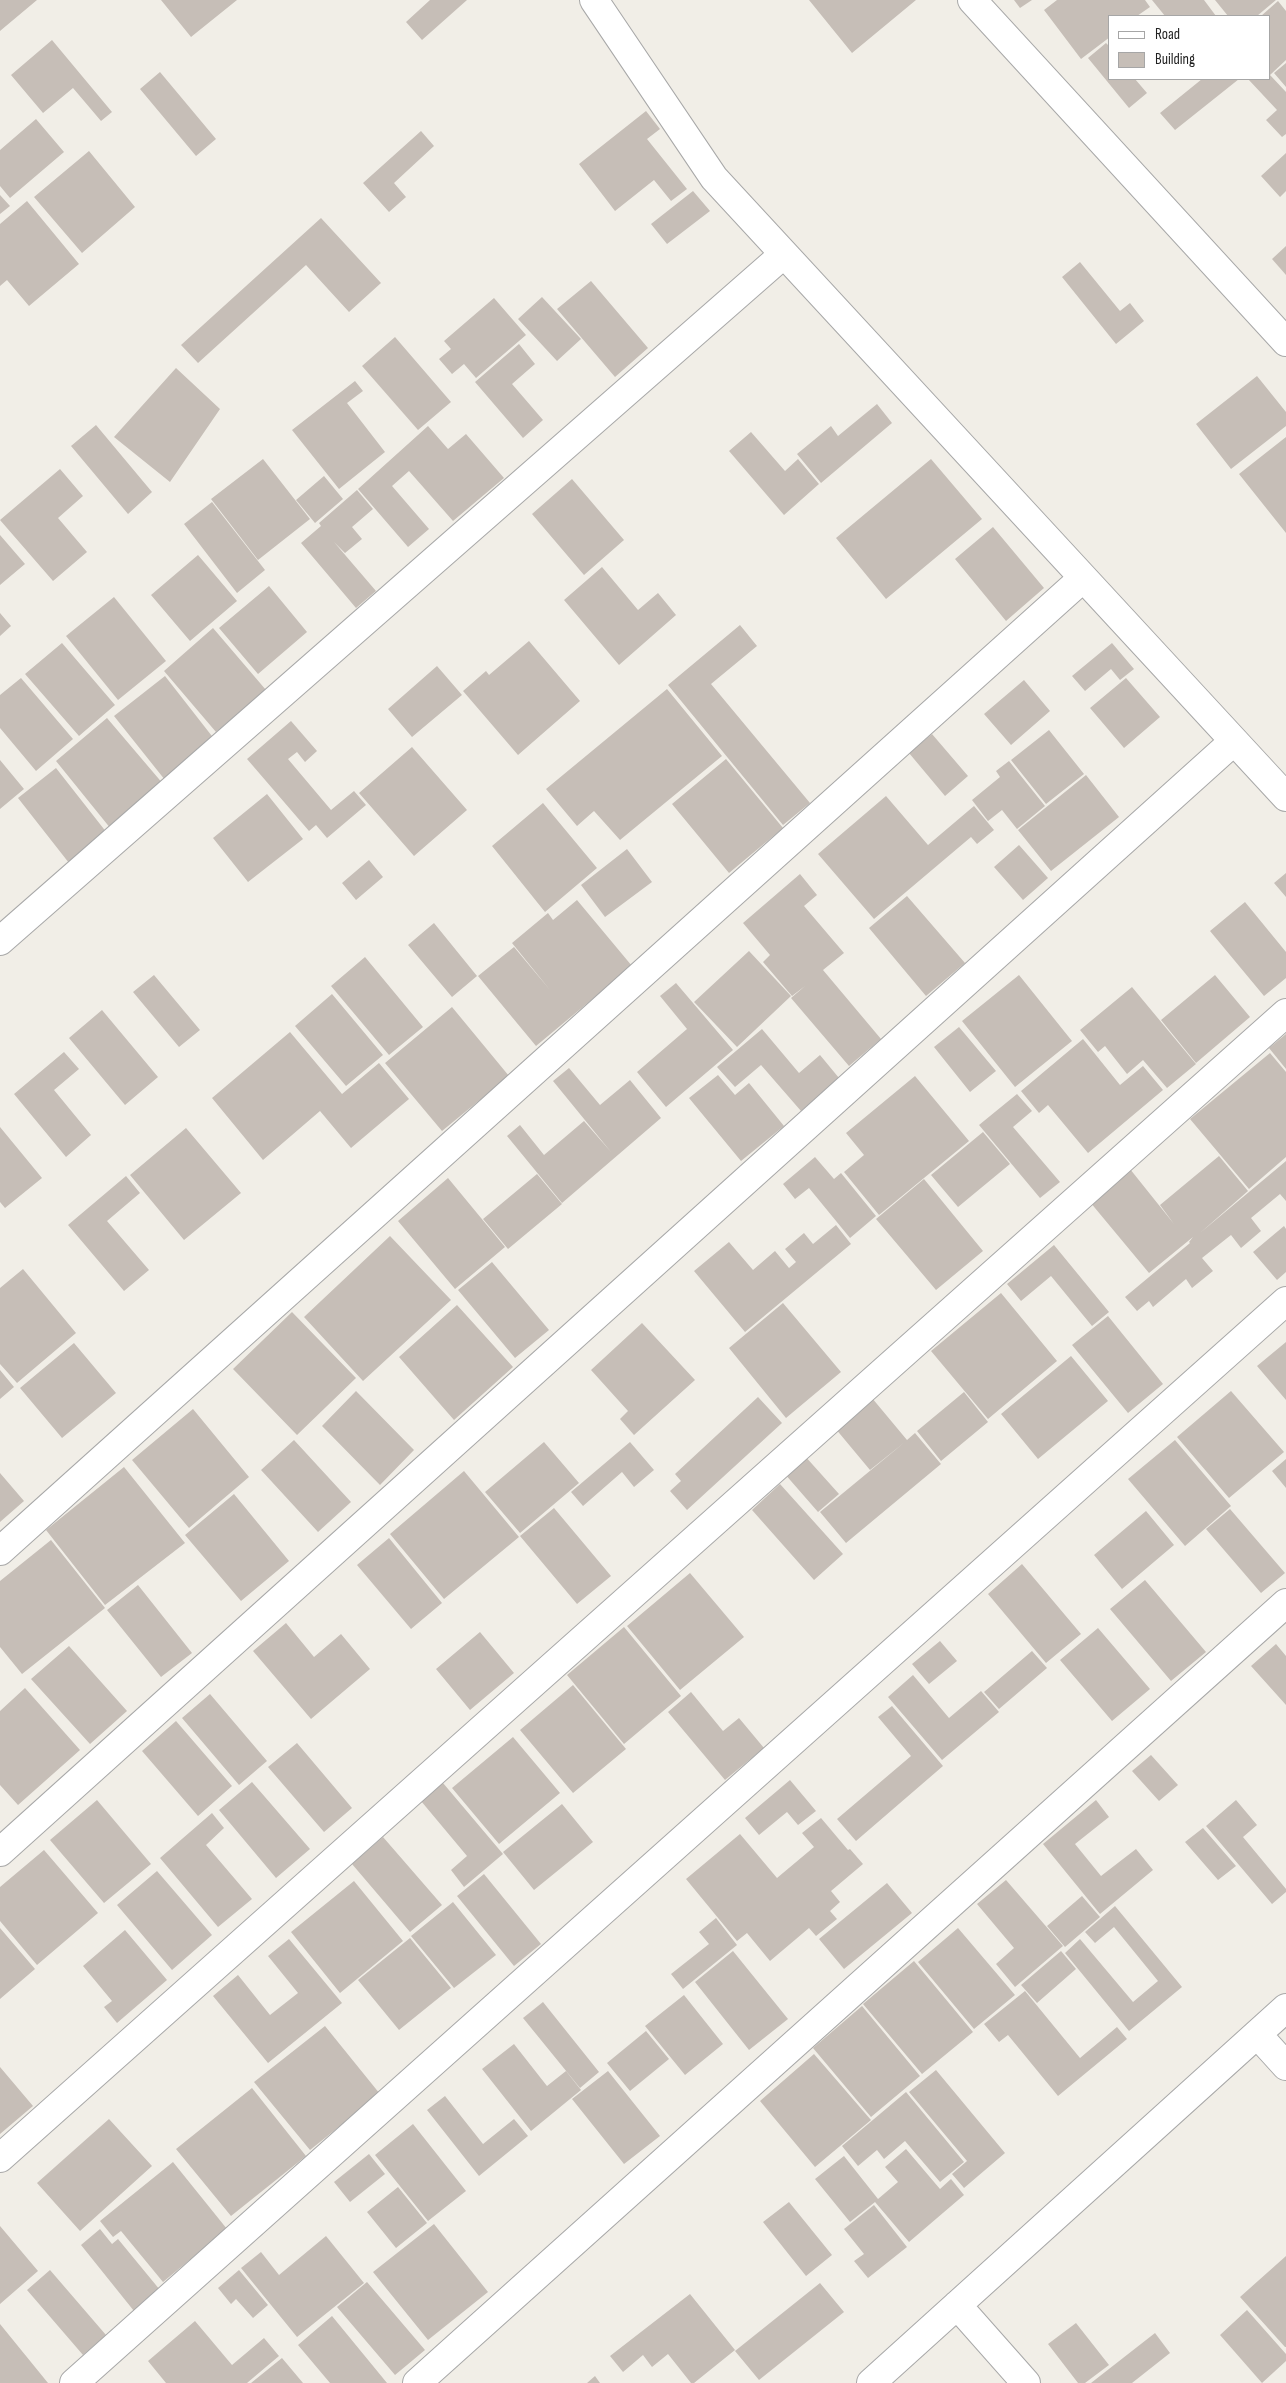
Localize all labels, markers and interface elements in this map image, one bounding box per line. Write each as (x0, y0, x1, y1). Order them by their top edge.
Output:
legend (1108, 15, 1271, 80)
text: Road (1155, 25, 1180, 44)
text: Building (1155, 50, 1195, 69)

